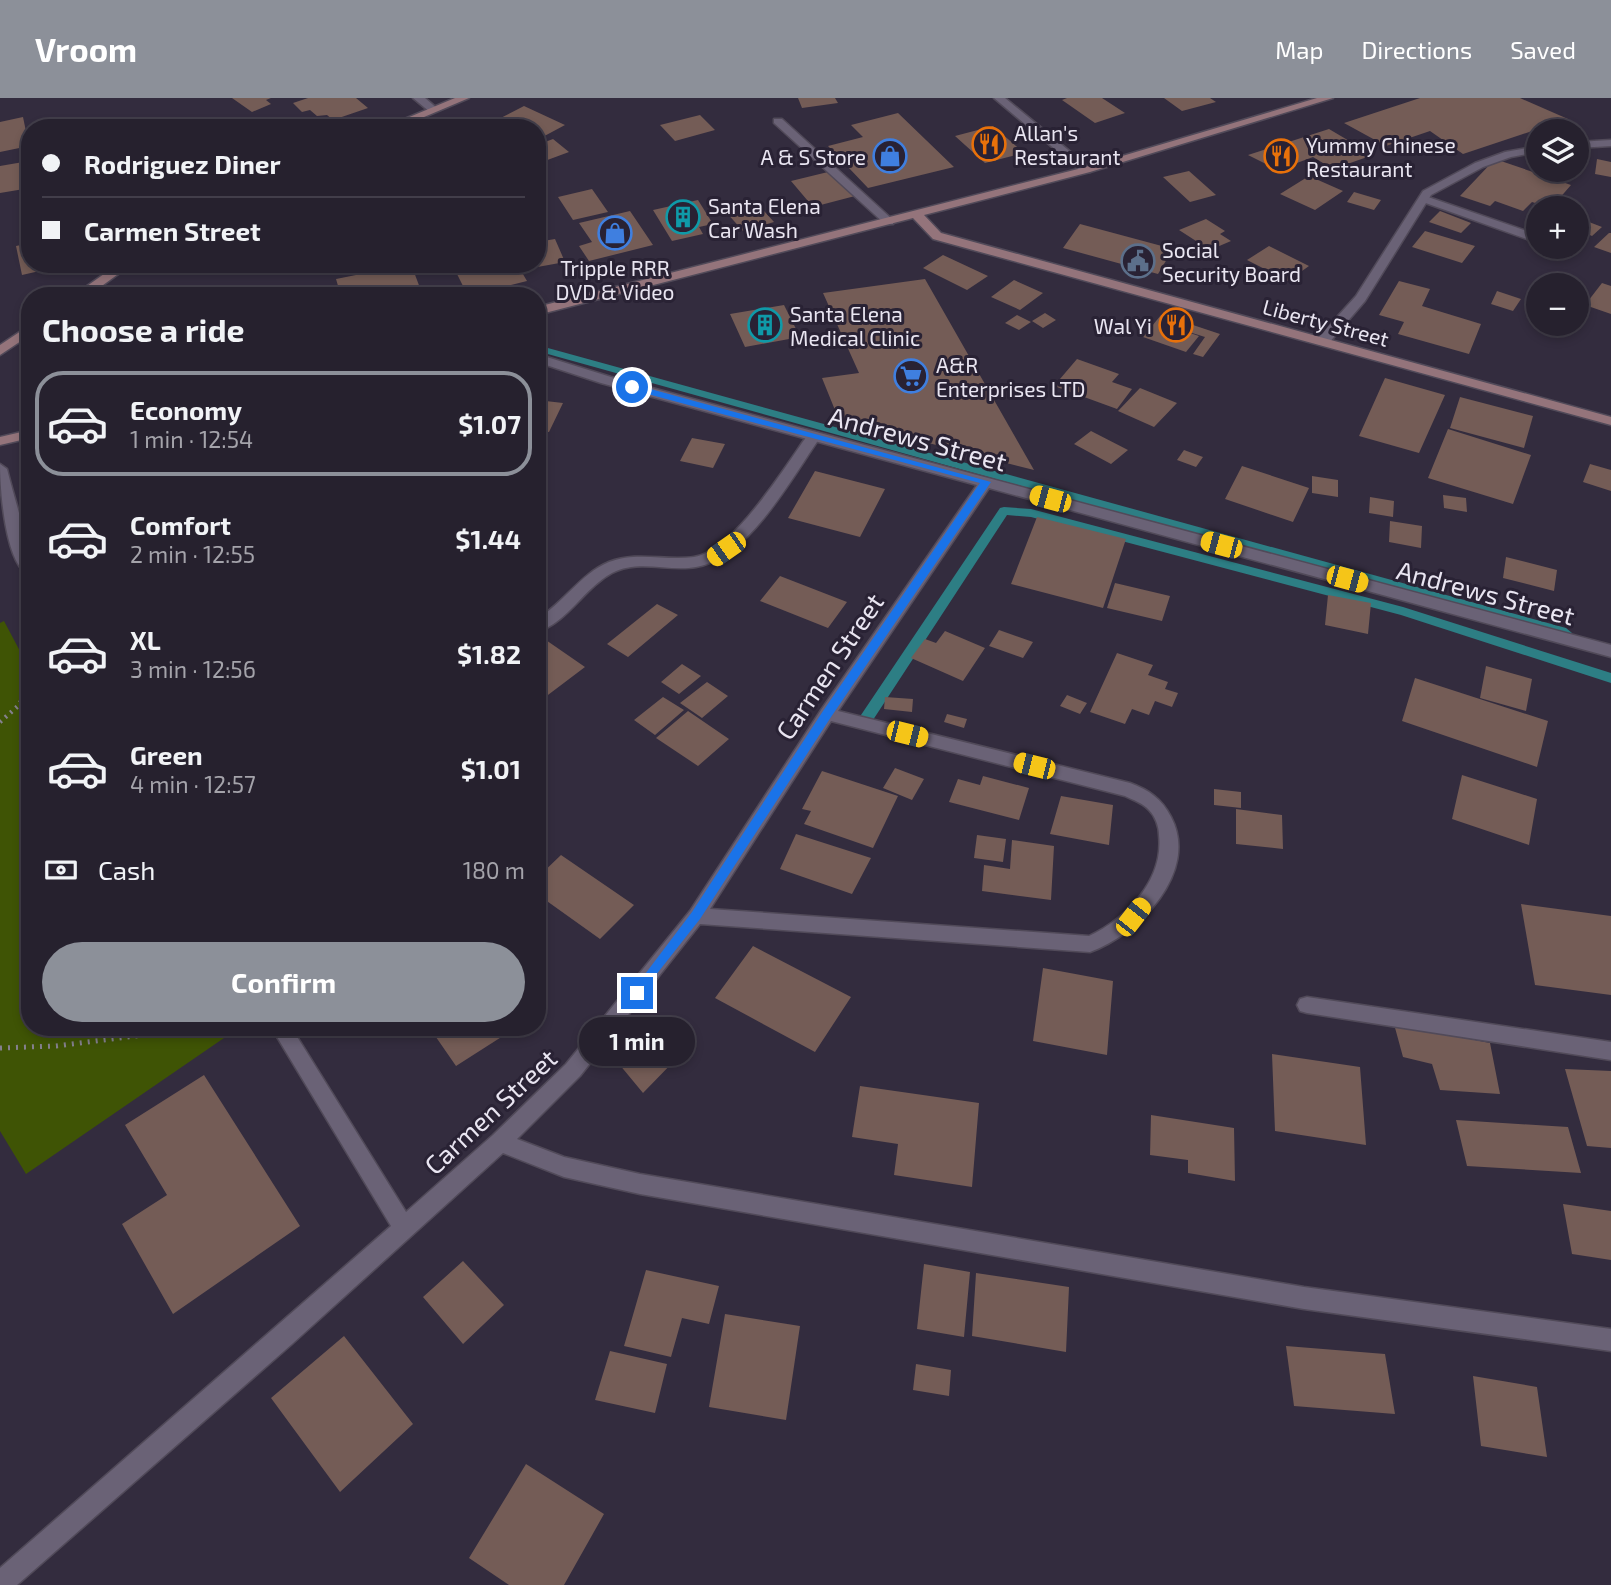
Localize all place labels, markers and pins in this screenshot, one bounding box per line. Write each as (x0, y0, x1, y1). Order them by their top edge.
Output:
place label: Allan's Restaurant (1014, 120, 1120, 169)
restaurant icon: Allan's Restaurant (970, 125, 1008, 163)
place label: Yummy Chinese Restaurant (1306, 132, 1456, 181)
shop icon: A & S Store (871, 137, 909, 175)
restaurant icon: Yummy Chinese Restaurant (1262, 137, 1300, 175)
place label: A & S Store (760, 144, 866, 169)
place label: Santa Elena Car Wash (708, 193, 821, 242)
building icon: Santa Elena Car Wash (664, 198, 702, 236)
shop icon: Tripple RRR DVD & Video (596, 214, 634, 252)
place label: Social Security Board (1162, 237, 1301, 286)
public building icon: Social Security Board (1119, 242, 1157, 280)
place label: Tripple RRR DVD & Video (556, 255, 674, 304)
place label: Santa Elena Medical Clinic (790, 301, 920, 350)
building icon: Santa Elena Medical Clinic (746, 306, 784, 344)
restaurant icon: Wal Yi (1157, 306, 1195, 344)
place label: Wal Yi (1094, 313, 1152, 338)
place label: A&R Enterprises LTD (936, 352, 1086, 401)
supermarket icon: A&R Enterprises LTD (892, 357, 930, 395)

